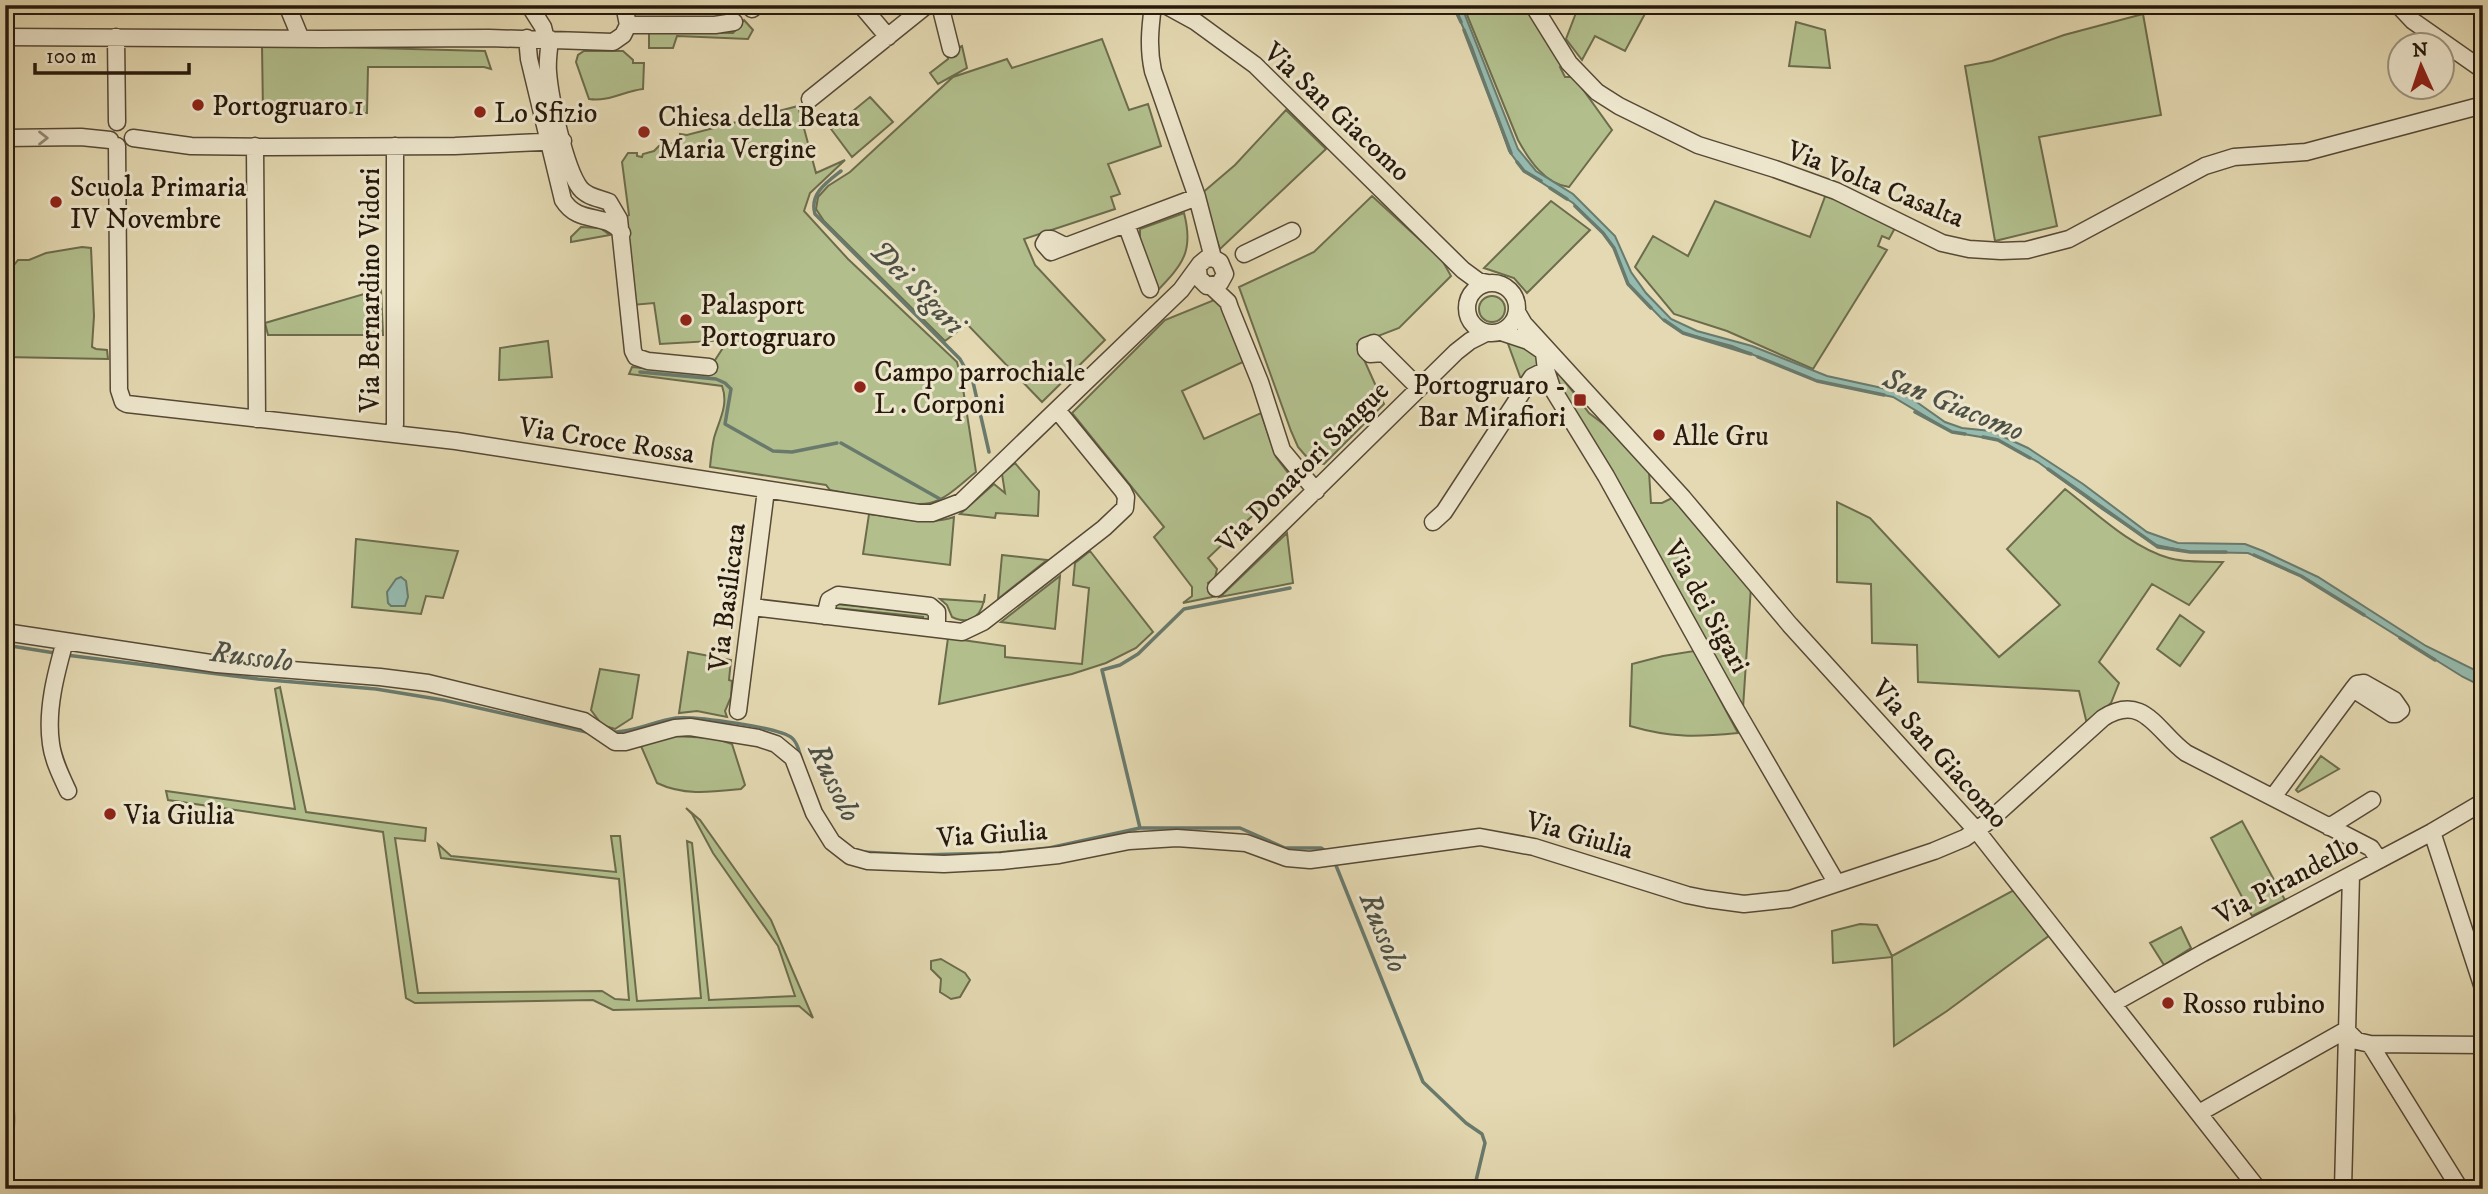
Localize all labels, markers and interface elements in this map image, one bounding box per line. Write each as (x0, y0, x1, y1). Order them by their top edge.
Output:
scale bar (35, 32, 189, 76)
north arrow (2386, 32, 2456, 102)
street label: Via San Giacomo (1255, 34, 1418, 189)
text: N (2412, 39, 2429, 62)
text: 100 m (46, 44, 97, 70)
place label: Portogruaro 1 (212, 89, 364, 124)
place label: Lo Sfizio (494, 96, 597, 131)
marker: Portogruaro 1 (190, 97, 206, 113)
place label: Chiesa della Beata Maria Vergine (658, 100, 860, 167)
marker: Lo Sfizio (472, 104, 488, 120)
marker: Chiesa della Beata Maria Vergine (636, 124, 652, 140)
one-way arrow (38, 130, 49, 145)
street label: Via Volta Casalta (1781, 132, 1969, 236)
street label: Via Bernardino Vidori (353, 168, 388, 413)
place label: Scuola Primaria IV Novembre (70, 170, 247, 237)
marker: Scuola Primaria IV Novembre (48, 194, 64, 210)
water label: Dei Sigari (862, 233, 974, 345)
place label: Palasport Portogruaro (700, 288, 836, 355)
marker: Palasport Portogruaro (678, 312, 694, 328)
place label: Campo parrochiale L . Corponi (874, 355, 1085, 422)
water label: San Giacomo (1877, 360, 2029, 450)
place label: Portogruaro - Bar Mirafiori (1413, 368, 1566, 435)
street label: Via Donatori Sangue (1209, 373, 1397, 561)
marker: Campo parrochiale L . Corponi (852, 379, 868, 395)
marker: Portogruaro - Bar Mirafiori (1572, 392, 1588, 408)
street label: Via Croce Rossa (515, 409, 697, 472)
place label: Alle Gru (1673, 419, 1769, 454)
marker: Alle Gru (1651, 427, 1667, 443)
street label: Via Basilicata (701, 521, 754, 674)
street label: Via dei Sigari (1655, 533, 1758, 679)
water label: Russolo (207, 634, 295, 681)
street label: Via San Giacomo (1863, 671, 2016, 836)
water label: Russolo (798, 736, 869, 828)
place label: Via Giulia (123, 798, 234, 833)
street label: Via Giulia (1521, 803, 1638, 868)
marker: Via Giulia (102, 806, 118, 822)
street label: Via Giulia (935, 813, 1048, 856)
street label: Via Pirandello (2207, 828, 2365, 934)
water label: Russolo (1350, 886, 1415, 978)
place label: Rosso rubino (2182, 987, 2325, 1022)
marker: Rosso rubino (2160, 995, 2176, 1011)

